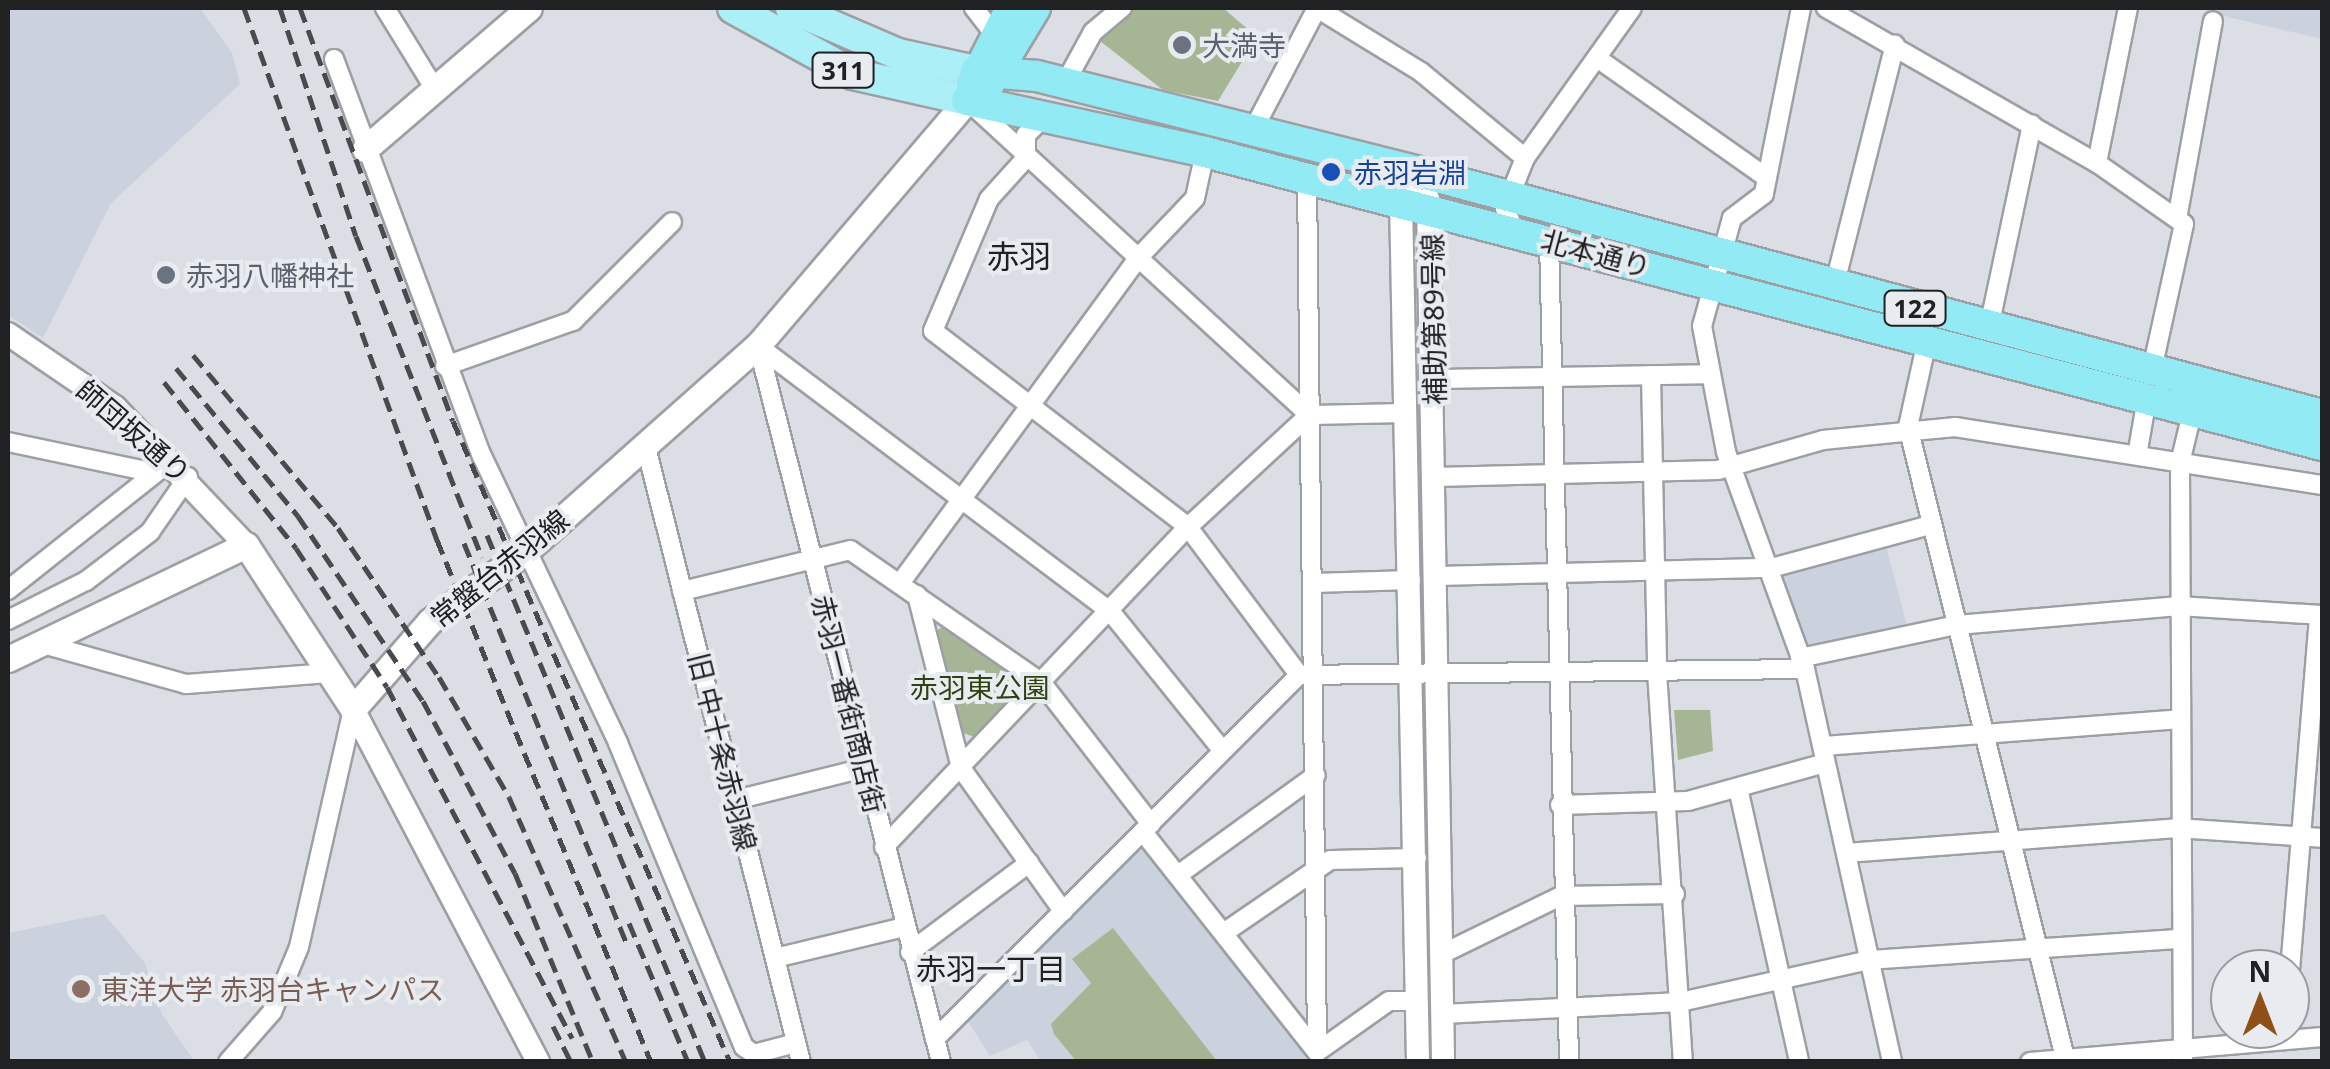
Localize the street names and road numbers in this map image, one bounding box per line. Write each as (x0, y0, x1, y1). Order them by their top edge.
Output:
road number: 311 (810, 50, 876, 90)
street label: 北本通り (1538, 222, 1654, 284)
street label: 補助第89号線 (1415, 233, 1451, 405)
road number: 122 (1882, 288, 1948, 328)
street label: 師団坂通り (70, 372, 198, 490)
street label: 常盤台赤羽線 (423, 502, 575, 634)
street label: 赤羽一番街商店街 (806, 591, 892, 817)
street label: 旧 中十条赤羽線 (682, 649, 764, 855)

